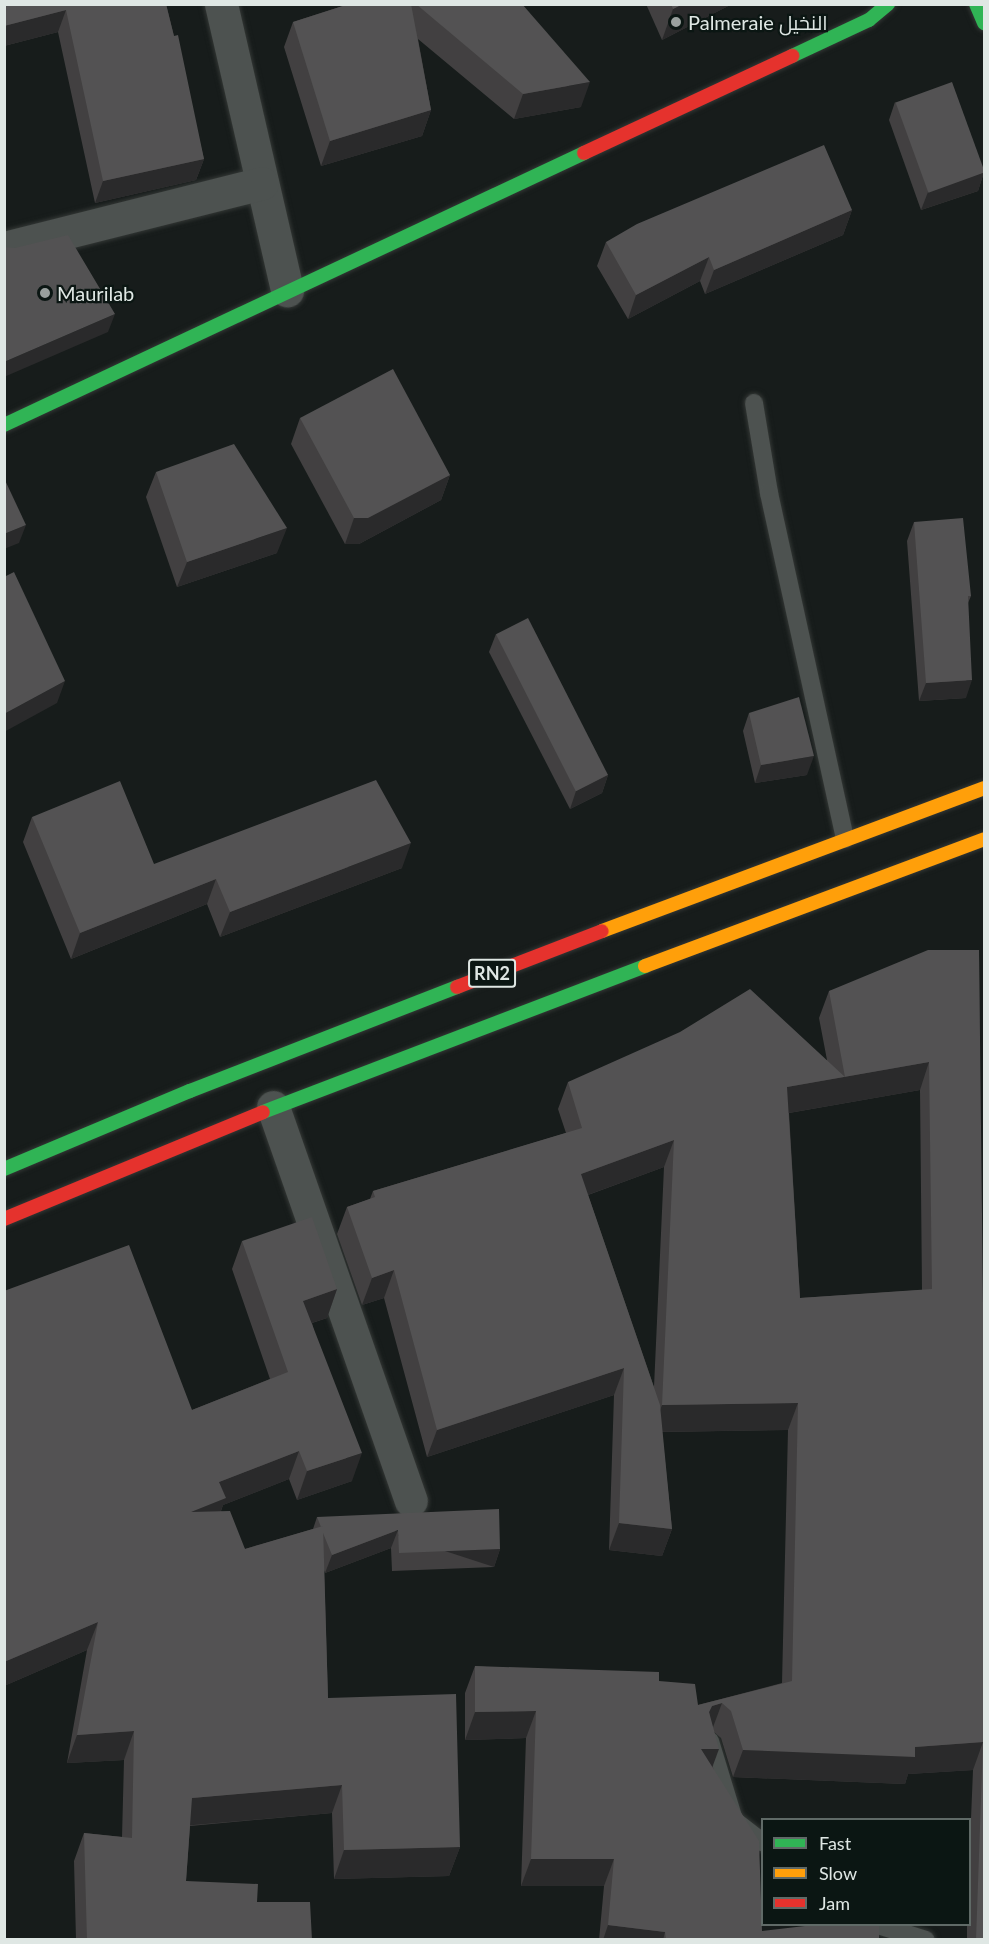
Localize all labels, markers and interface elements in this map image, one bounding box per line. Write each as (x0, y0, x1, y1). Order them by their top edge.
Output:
place label: Palmeraie النخيل (688, 10, 828, 34)
marker: Palmeraie النخيل (669, 15, 683, 29)
place label: Maurilab (57, 281, 134, 305)
marker: Maurilab (38, 286, 52, 300)
road number: RN2 (468, 958, 516, 988)
legend (761, 1818, 971, 1926)
text: Fast (819, 1832, 851, 1854)
text: Slow (819, 1862, 857, 1884)
text: Jam (819, 1892, 850, 1914)

